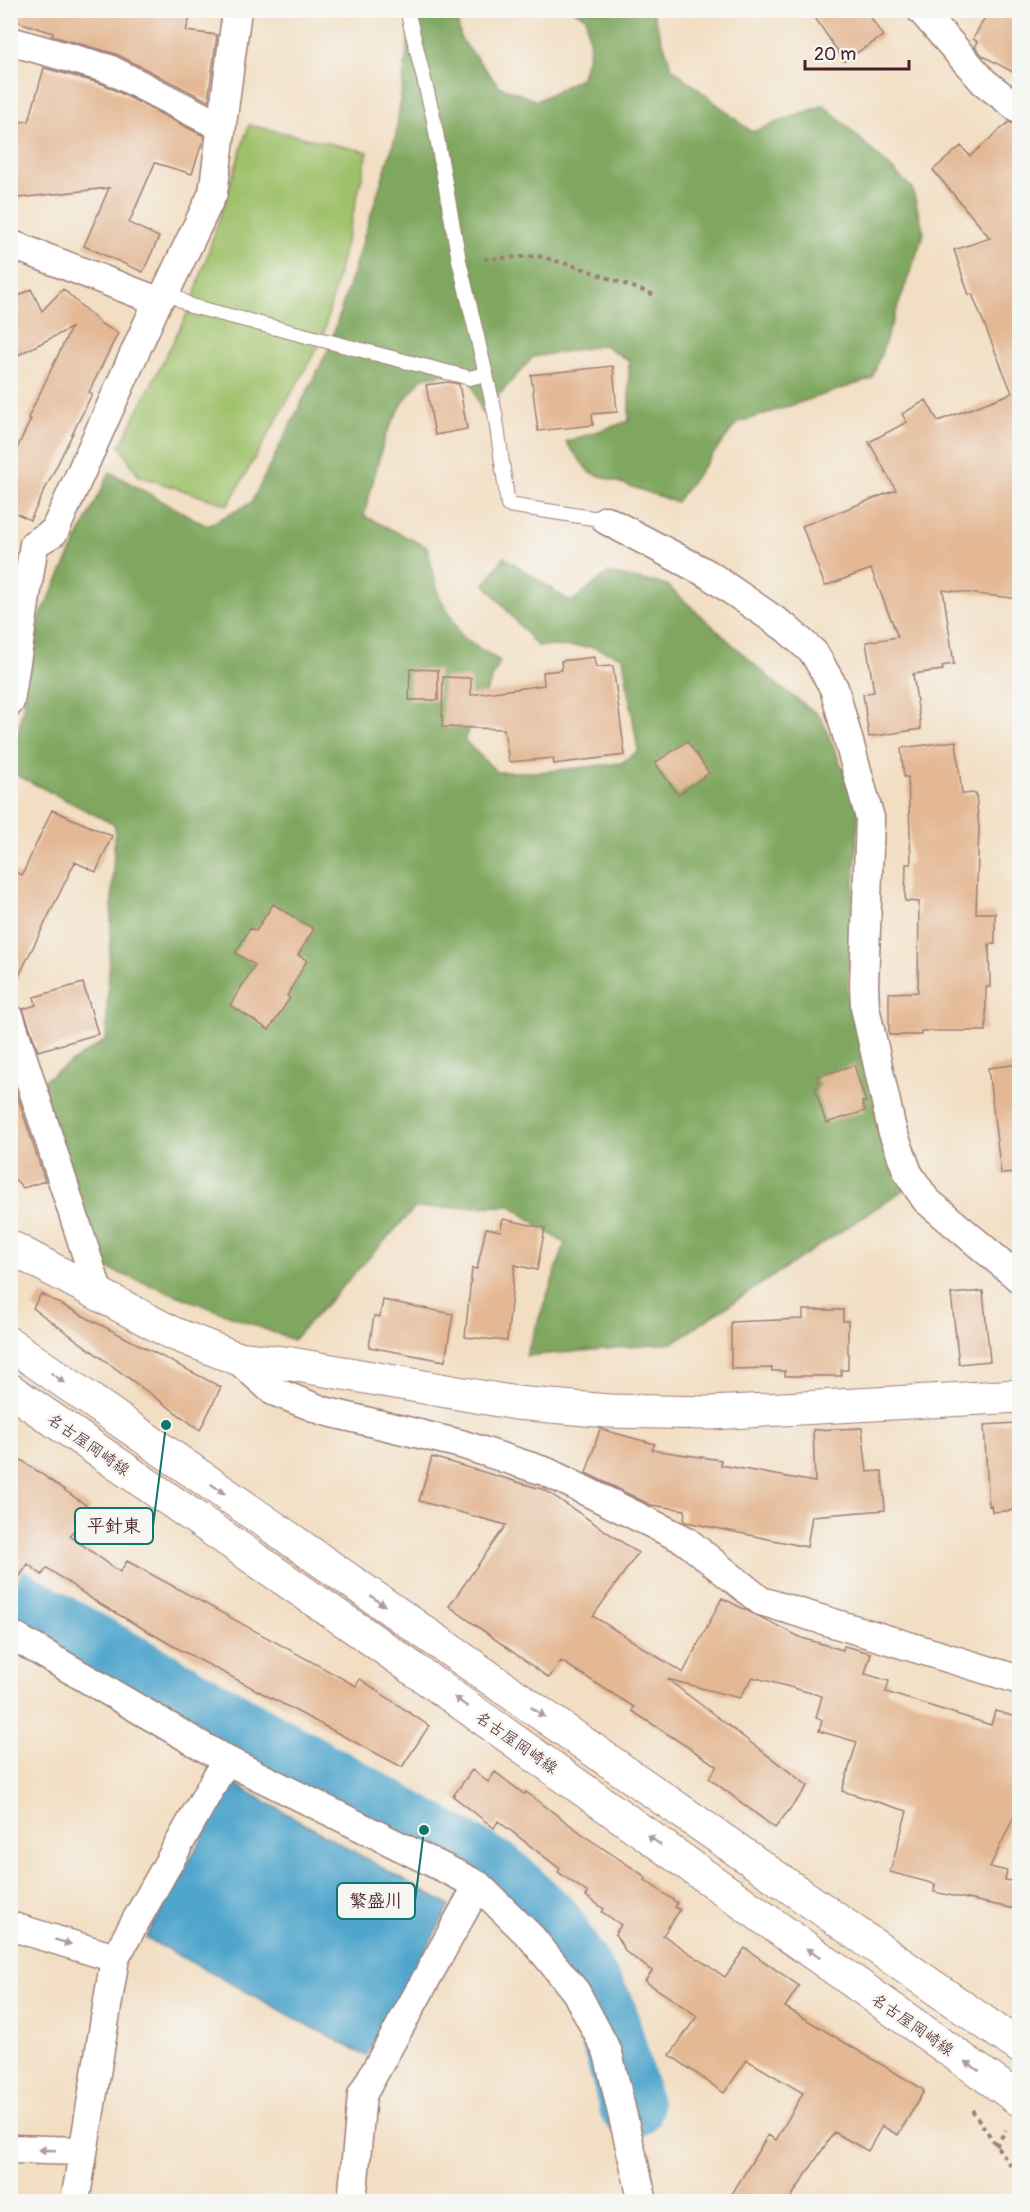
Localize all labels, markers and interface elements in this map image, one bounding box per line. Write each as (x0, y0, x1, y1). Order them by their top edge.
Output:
scale bar (805, 33, 908, 71)
text: 20 m (814, 43, 856, 66)
one-way arrow (50, 1372, 66, 1384)
street label: 名古屋岡崎線 (43, 1409, 133, 1481)
one-way arrow (210, 1483, 226, 1495)
callout: 平針東 (75, 1508, 153, 1544)
text: 平針東 (87, 1515, 141, 1538)
one-way arrow (370, 1595, 386, 1607)
one-way arrow (453, 1697, 469, 1708)
one-way arrow (530, 1706, 546, 1718)
street label: 名古屋岡崎線 (471, 1707, 561, 1779)
one-way arrow (647, 1834, 663, 1846)
callout: 繁盛川 (337, 1883, 415, 1919)
text: 繁盛川 (349, 1890, 403, 1913)
one-way arrow (54, 1938, 72, 1947)
one-way arrow (805, 1948, 821, 1959)
street label: 名古屋岡崎線 (867, 1989, 957, 2061)
one-way arrow (964, 2060, 980, 2072)
one-way arrow (37, 2145, 56, 2154)

